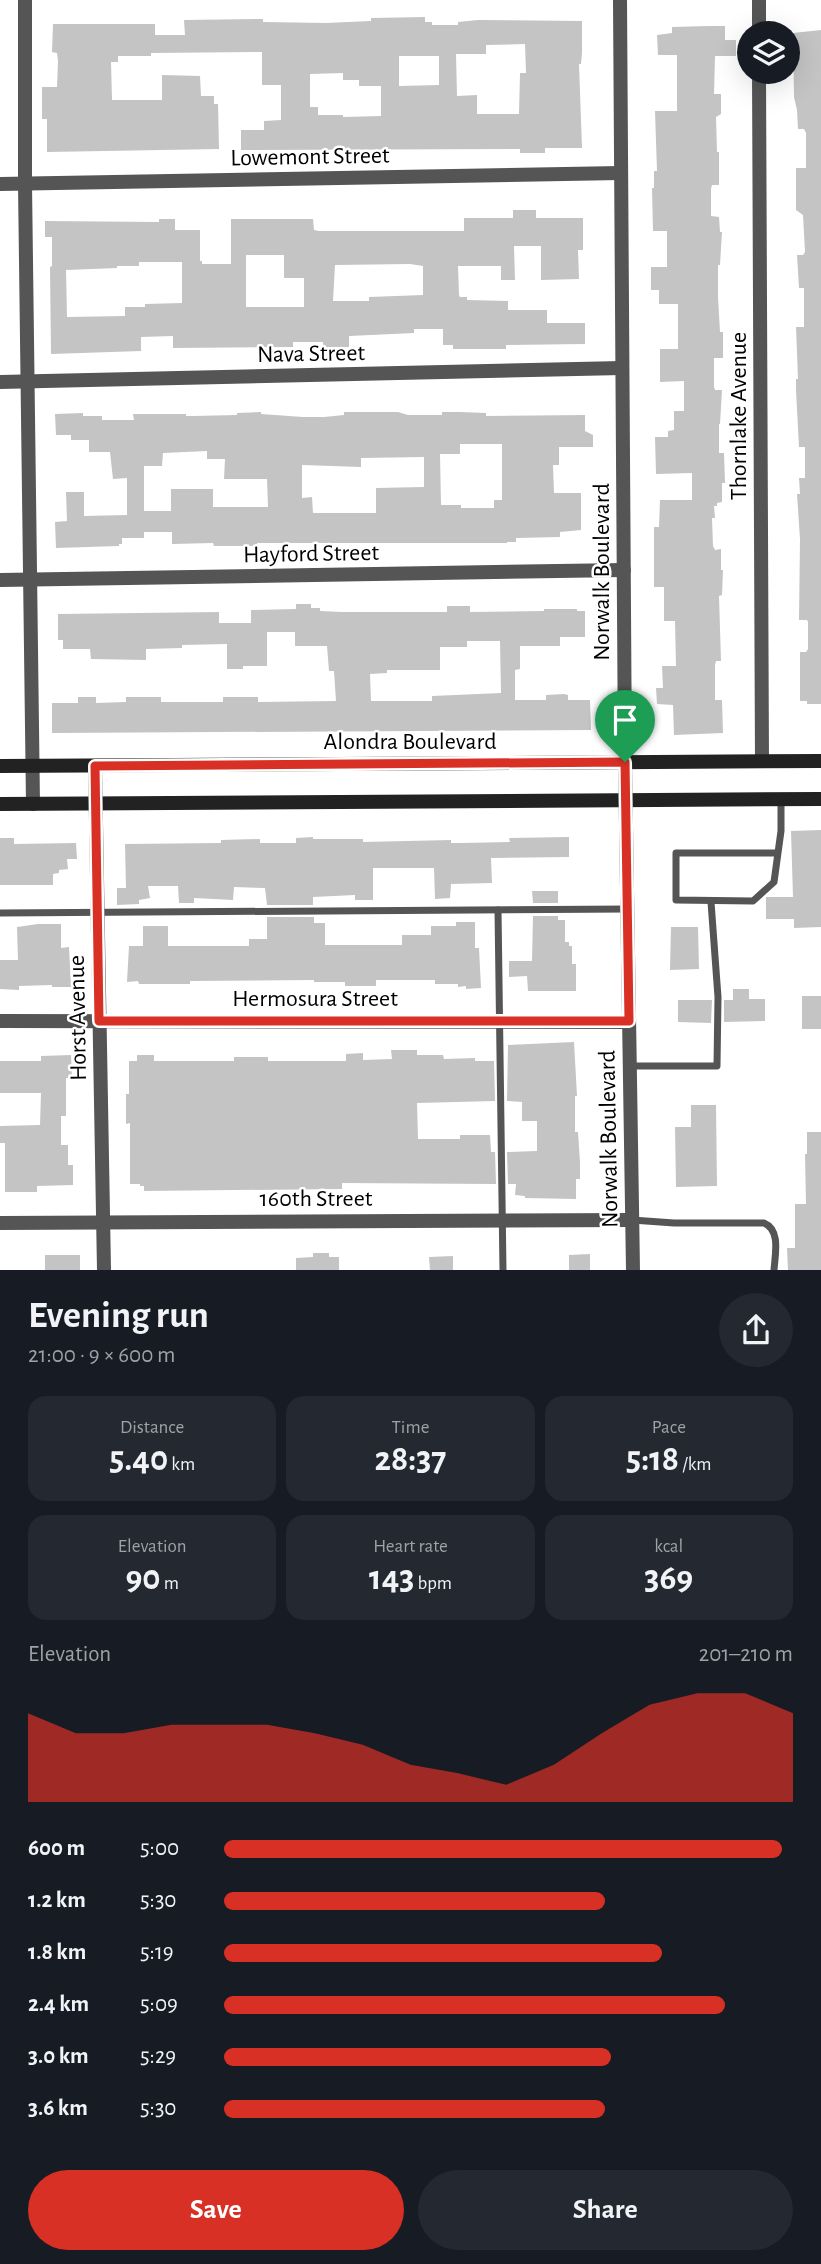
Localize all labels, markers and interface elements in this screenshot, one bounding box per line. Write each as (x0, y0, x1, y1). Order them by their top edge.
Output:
map controls (737, 21, 800, 84)
button: layers (737, 21, 800, 84)
street label: Lowemont Street (230, 144, 390, 170)
street label: Thornlake Avenue (727, 332, 751, 500)
street label: Nava Street (257, 341, 366, 367)
street label: Norwalk Boulevard (590, 483, 614, 661)
street label: Hayford Street (243, 541, 380, 567)
pin (595, 690, 655, 762)
icon: arrive (606, 701, 644, 739)
street label: Alondra Boulevard (323, 730, 497, 754)
street label: Horst Avenue (65, 955, 91, 1081)
street label: Hermosura Street (232, 987, 398, 1011)
street label: Norwalk Boulevard (595, 1050, 623, 1228)
street label: 160th Street (260, 1187, 373, 1211)
button: share (719, 1293, 793, 1367)
text: Evening run (28, 1297, 209, 1335)
text: 21:00 · 9 × 600 m (28, 1344, 176, 1367)
text: Distance (120, 1418, 184, 1437)
text: Time (392, 1418, 429, 1437)
text: Pace (652, 1418, 686, 1437)
text: 5.40 (109, 1442, 168, 1477)
text: 28:37 (375, 1442, 446, 1477)
text: 5:18 (626, 1442, 679, 1477)
text: km (168, 1455, 195, 1474)
text: /km (679, 1455, 712, 1474)
text: Elevation (118, 1537, 187, 1556)
text: Heart rate (373, 1537, 448, 1556)
text: kcal (654, 1537, 683, 1556)
text: 90 (125, 1561, 161, 1596)
text: 143 (369, 1561, 414, 1596)
text: 369 (644, 1561, 693, 1596)
text: m (161, 1574, 179, 1593)
text: bpm (414, 1574, 452, 1593)
text: Elevation (28, 1643, 111, 1666)
text: 201–210 m (699, 1643, 793, 1666)
text: 600 m (28, 1837, 85, 1860)
text: 5:00 (140, 1837, 179, 1860)
text: 1.2 km (28, 1889, 86, 1912)
text: 5:30 (140, 1889, 177, 1912)
text: 1.8 km (28, 1941, 86, 1964)
text: 5:19 (140, 1941, 174, 1964)
text: 2.4 km (28, 1993, 89, 2016)
text: 5:09 (140, 1993, 178, 2016)
text: 3.0 km (28, 2045, 89, 2068)
text: 5:29 (140, 2045, 176, 2068)
text: 3.6 km (28, 2097, 88, 2120)
text: 5:30 (140, 2097, 177, 2120)
button: Save (28, 2170, 404, 2250)
button: Share (418, 2170, 793, 2250)

